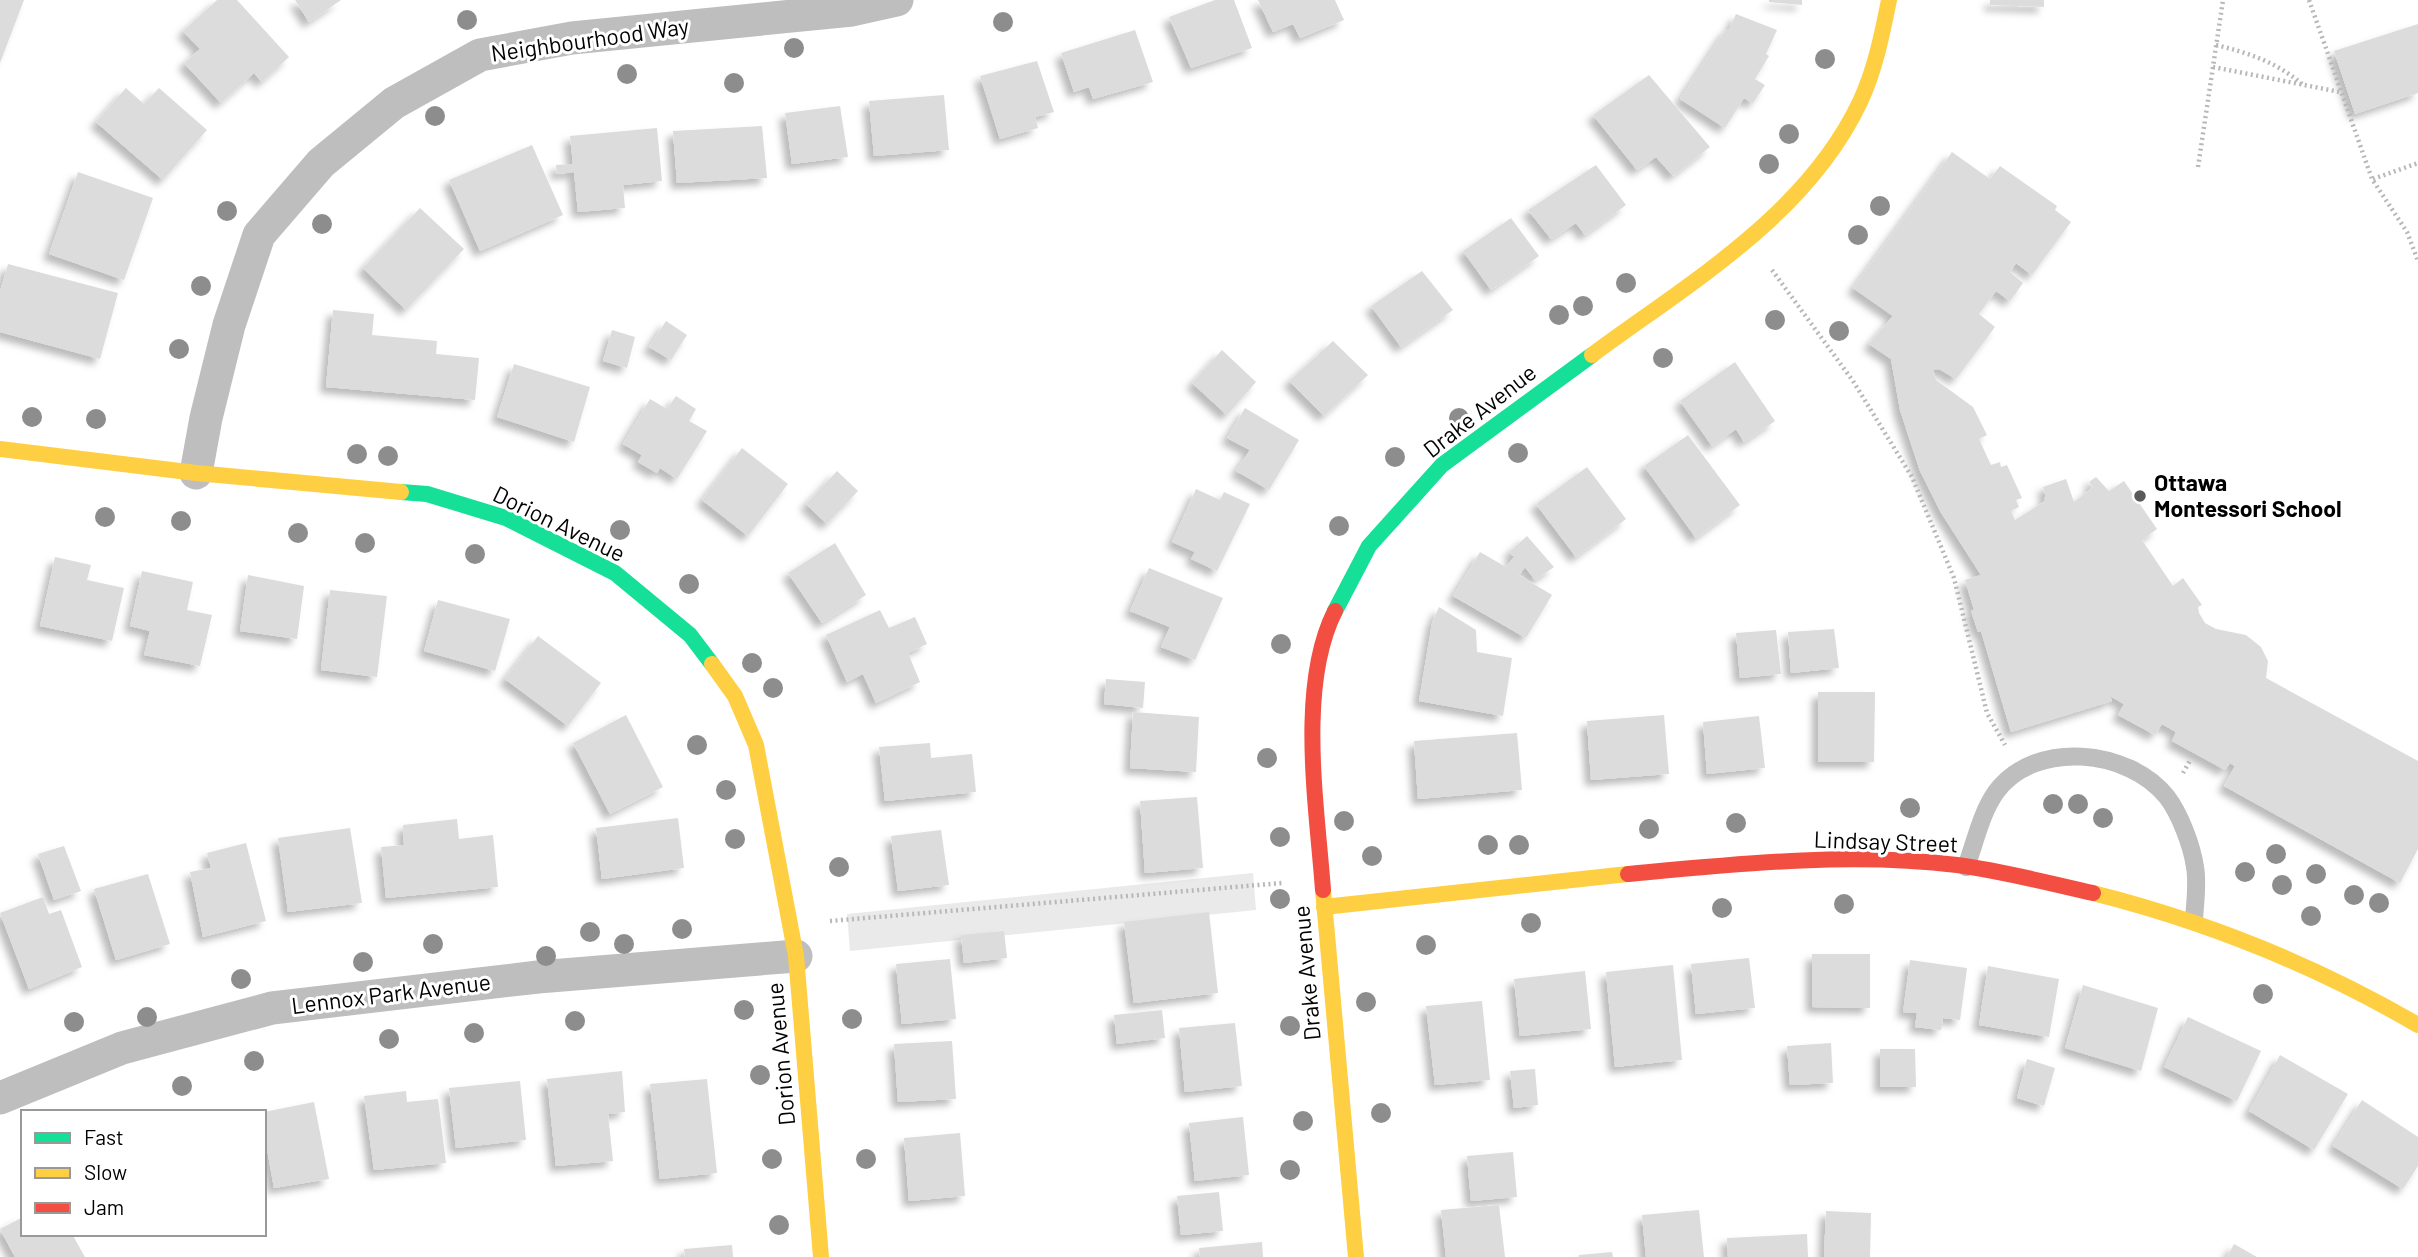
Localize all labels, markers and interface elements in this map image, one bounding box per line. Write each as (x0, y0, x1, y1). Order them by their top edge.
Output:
street label: Neighbourhood Way (489, 11, 691, 67)
street label: Drake Avenue (1417, 358, 1541, 463)
place label: Ottawa Montessori School (2154, 468, 2342, 522)
street label: Dorion Avenue (489, 479, 630, 567)
marker: Ottawa Montessori School (2132, 488, 2148, 504)
street label: Lindsay Street (1813, 824, 1959, 858)
street label: Drake Avenue (1286, 904, 1326, 1042)
street label: Lennox Park Avenue (290, 967, 492, 1019)
street label: Dorion Avenue (760, 981, 800, 1127)
legend (21, 1110, 266, 1236)
text: Fast (84, 1124, 124, 1149)
text: Slow (84, 1159, 127, 1184)
text: Jam (84, 1194, 124, 1219)

